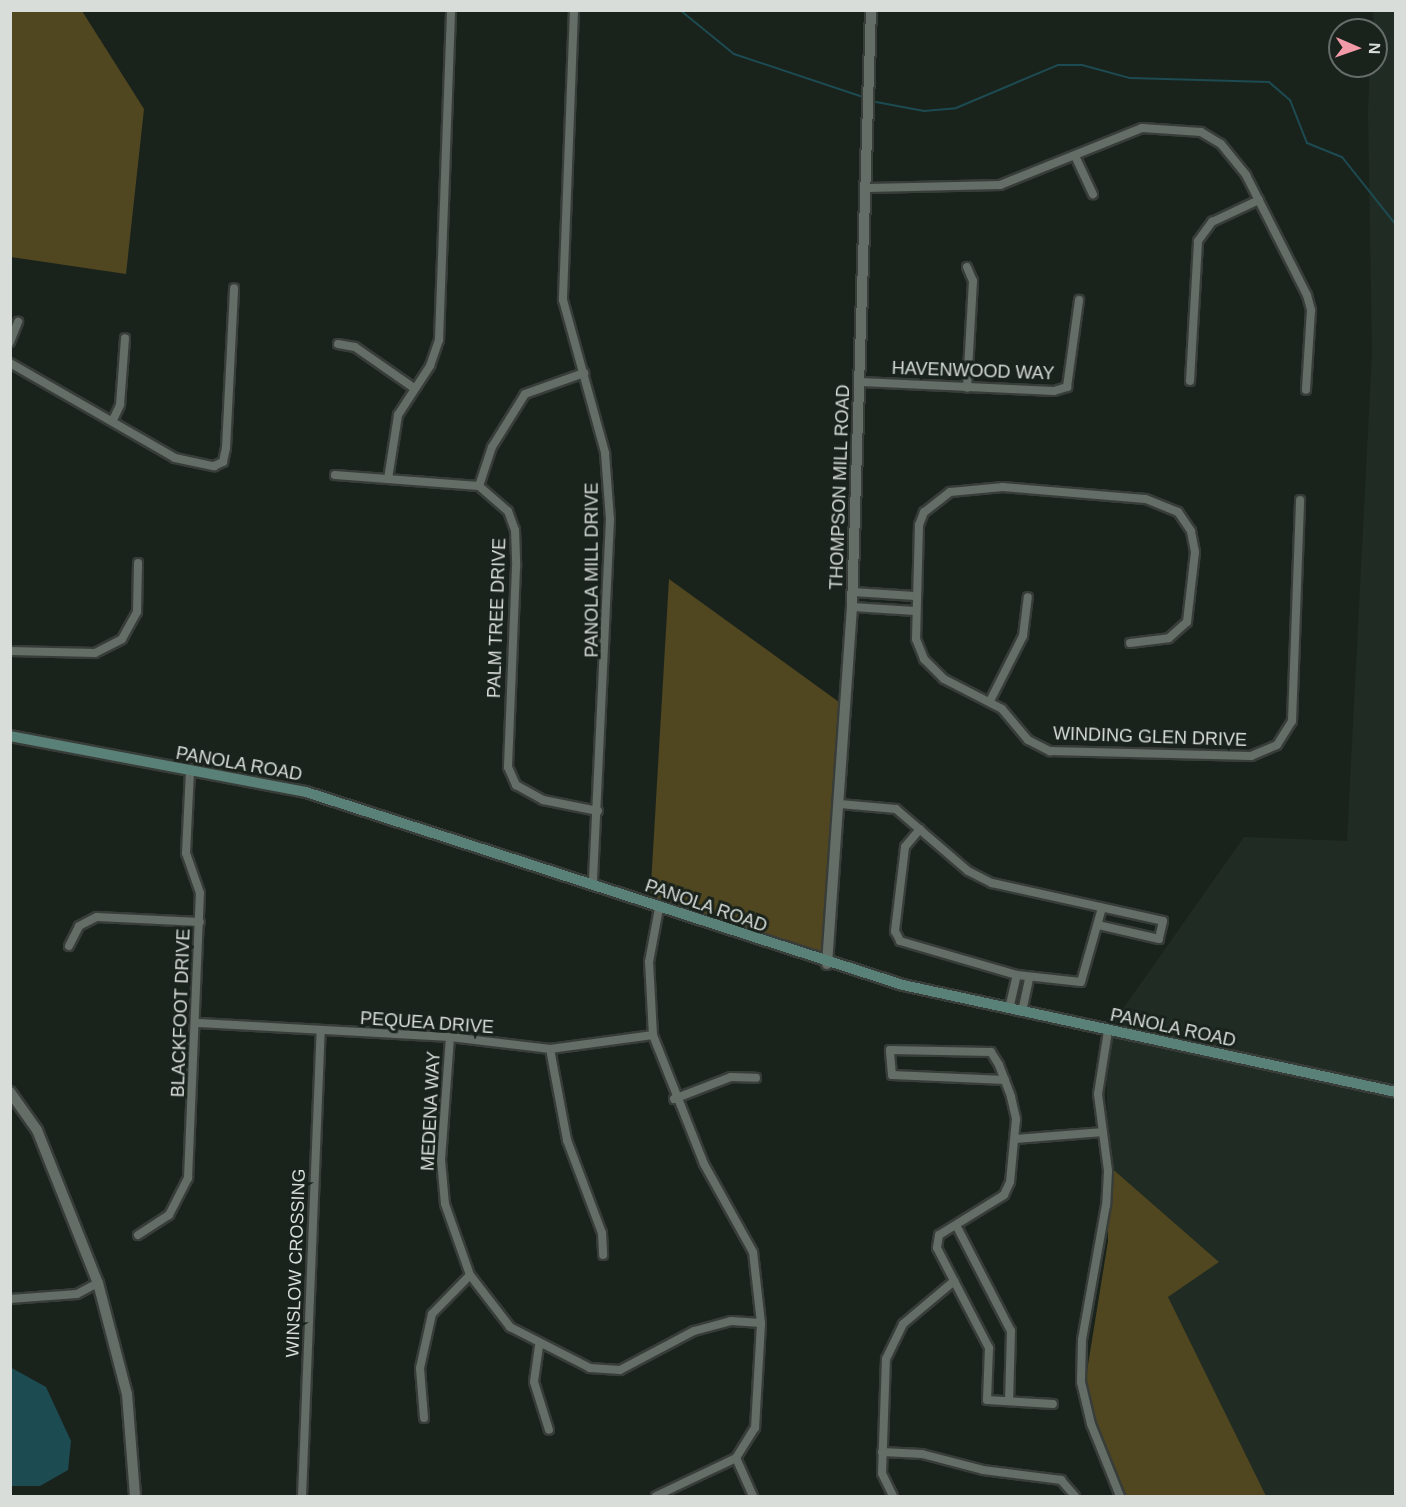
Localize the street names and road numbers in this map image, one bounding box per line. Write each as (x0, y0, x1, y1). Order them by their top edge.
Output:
street label: HAVENWOOD WAY (891, 357, 1055, 385)
street label: THOMPSON MILL ROAD (826, 384, 854, 590)
street label: PANOLA MILL DRIVE (581, 482, 603, 658)
street label: PALM TREE DRIVE (483, 537, 511, 699)
street label: WINDING GLEN DRIVE (1053, 723, 1247, 751)
street label: PANOLA ROAD (174, 742, 304, 786)
street label: PANOLA ROAD (642, 875, 770, 937)
street label: BLACKFOOT DRIVE (167, 928, 195, 1098)
street label: PANOLA ROAD (1108, 1004, 1238, 1052)
street label: PEQUEA DRIVE (359, 1008, 495, 1038)
street label: MEDENA WAY (417, 1050, 445, 1172)
street label: WINSLOW CROSSING (282, 1168, 310, 1358)

